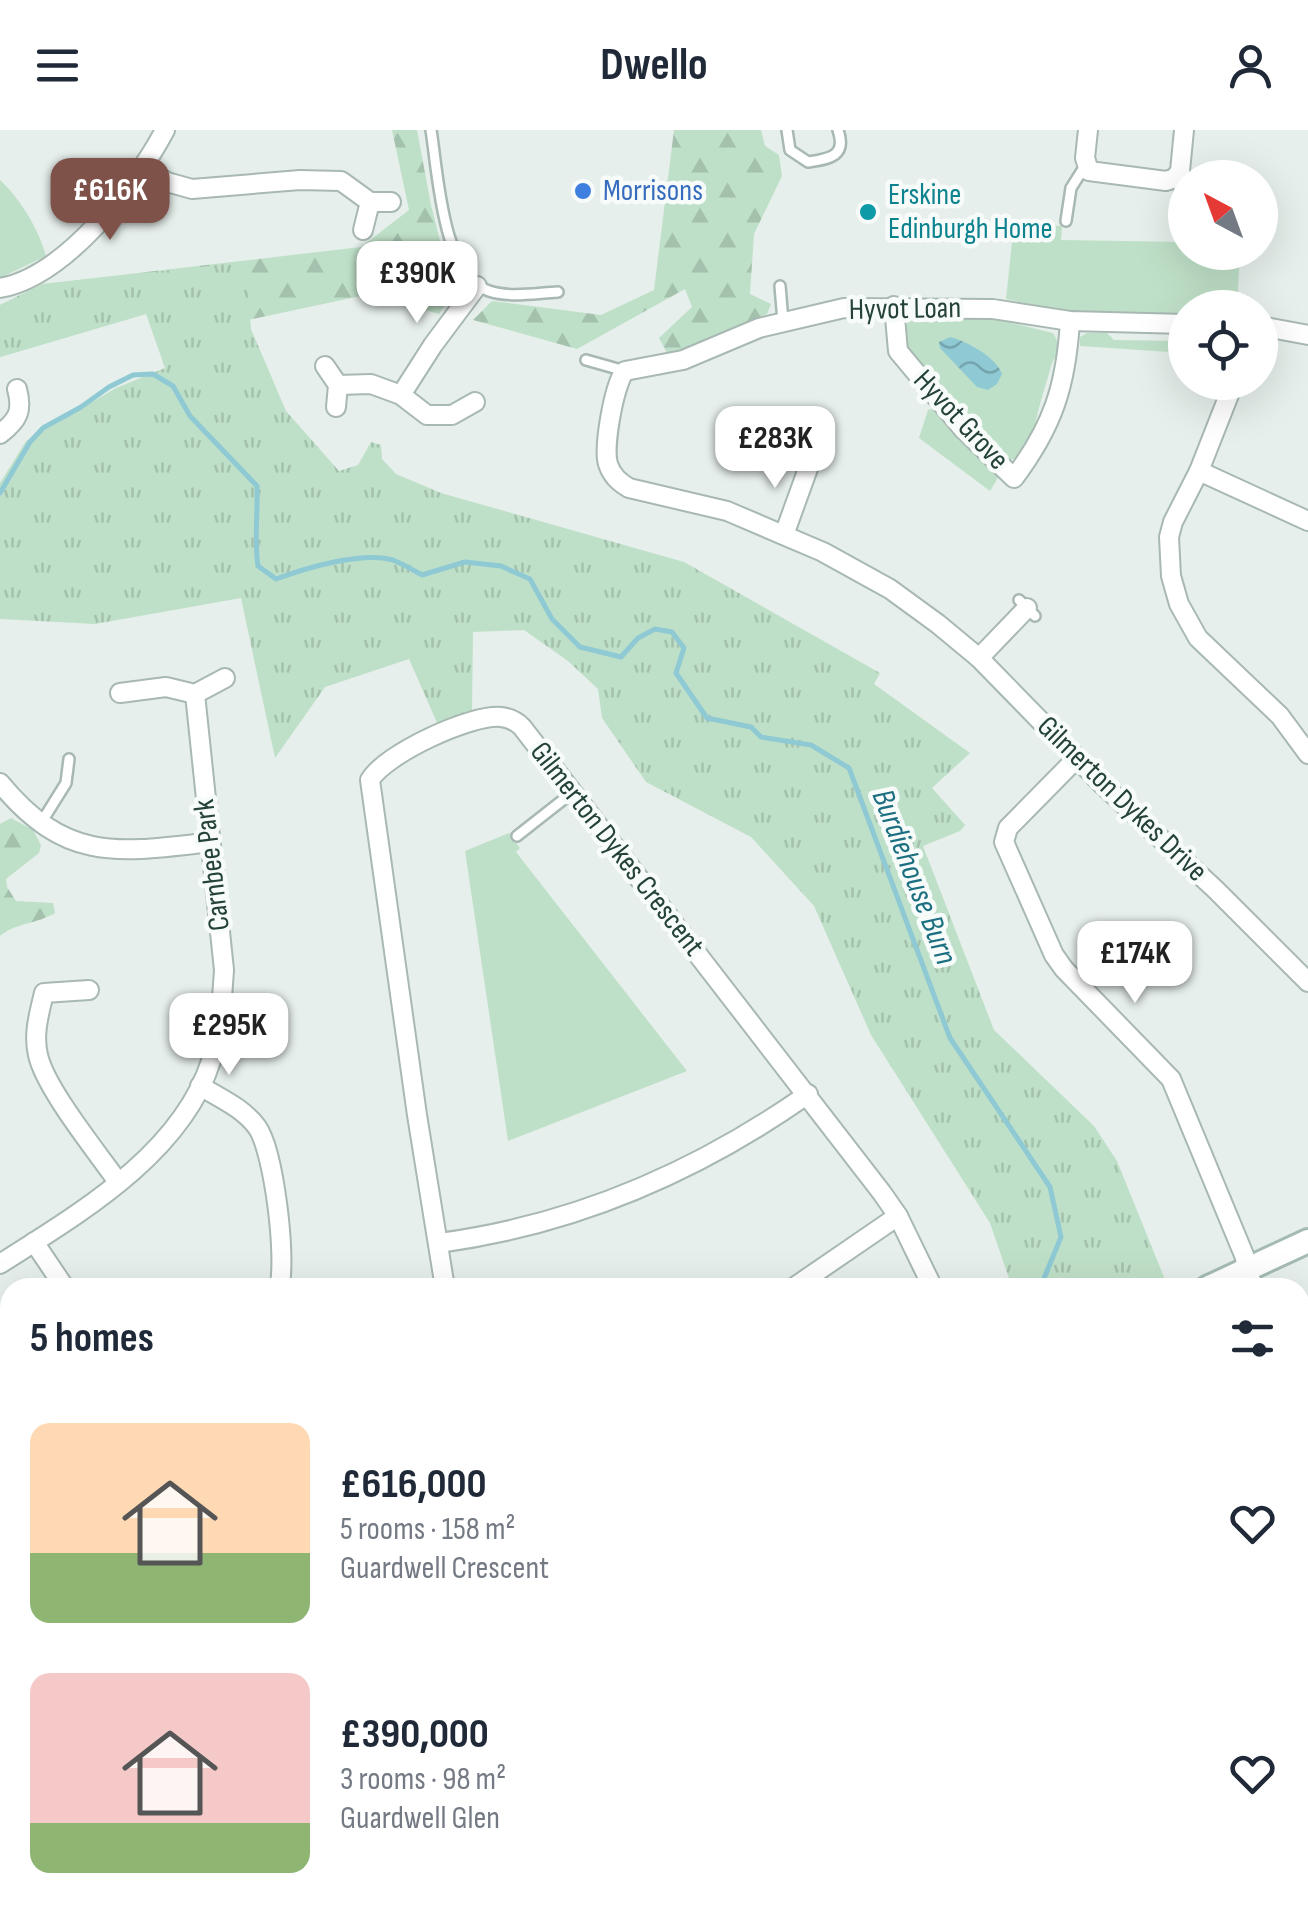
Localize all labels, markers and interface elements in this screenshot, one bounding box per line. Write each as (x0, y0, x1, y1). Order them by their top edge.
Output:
icon: menu (30, 38, 85, 93)
text: Dwello (600, 38, 708, 93)
icon: person (1223, 38, 1278, 93)
pin: £616K (40, 158, 180, 243)
north arrow (1168, 160, 1278, 270)
map controls (1168, 160, 1278, 400)
text: £616K (73, 171, 147, 210)
place label: Morrisons (603, 173, 703, 209)
place label: Erskine Edinburgh Home (888, 177, 1053, 247)
marker: Morrisons (572, 180, 594, 202)
marker: Erskine Edinburgh Home (857, 201, 879, 223)
pin: £390K (347, 241, 487, 326)
text: £390K (379, 254, 455, 293)
street label: Hyvot Loan (849, 290, 961, 328)
button: locate (1168, 290, 1278, 400)
street label: Hyvot Grove (906, 363, 1016, 477)
pin: £283K (705, 406, 845, 491)
text: £283K (737, 419, 813, 458)
street label: Gilmerton Dykes Drive (1029, 709, 1215, 889)
street label: Gilmerton Dykes Crescent (522, 735, 712, 963)
water label: Burdiehouse Burn (863, 784, 965, 970)
street label: Carnbee Park (186, 797, 238, 933)
pin: £174K (1065, 921, 1205, 1006)
text: £174K (1099, 934, 1171, 973)
pin: £295K (159, 993, 299, 1078)
text: £295K (191, 1006, 267, 1045)
icon: filters (1225, 1311, 1280, 1366)
text: 5 homes (30, 1313, 154, 1364)
text: £616,000 (340, 1459, 487, 1510)
icon: home (110, 1463, 230, 1583)
icon: heart (1225, 1496, 1280, 1551)
text: 5 rooms · 158 m² (340, 1510, 515, 1549)
text: Guardwell Crescent (340, 1549, 549, 1588)
text: £390,000 (340, 1709, 489, 1760)
icon: home (110, 1713, 230, 1833)
icon: heart (1225, 1746, 1280, 1801)
text: 3 rooms · 98 m² (340, 1760, 506, 1799)
text: Guardwell Glen (340, 1799, 500, 1838)

